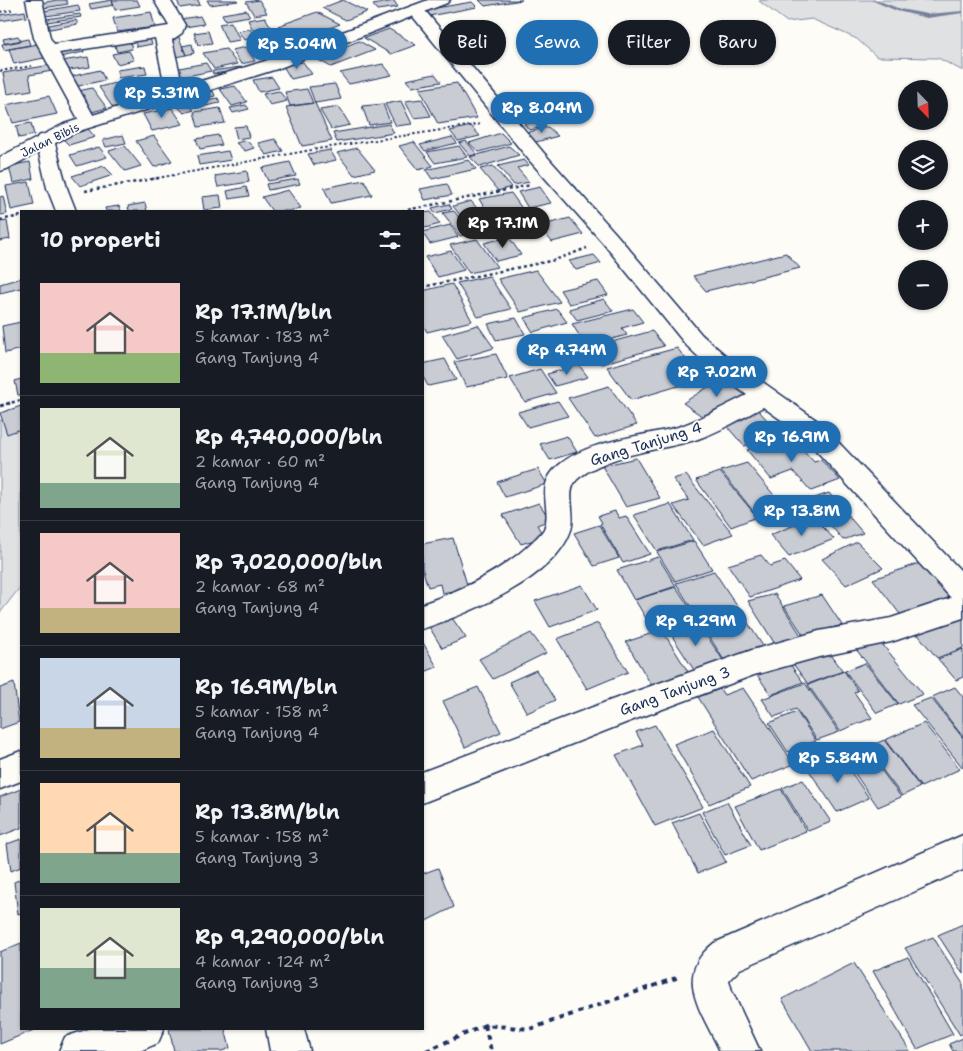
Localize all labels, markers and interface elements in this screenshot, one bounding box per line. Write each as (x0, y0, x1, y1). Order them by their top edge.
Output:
chip: Beli (439, 20, 506, 65)
chip: Sewa (516, 20, 598, 65)
chip: Filter (608, 20, 690, 65)
chip: Baru (700, 20, 776, 65)
pin: Rp 5.04M (245, 28, 349, 70)
text: Rp 5.04M (257, 33, 337, 54)
pin: Rp 5.31M (110, 76, 214, 119)
north arrow (898, 80, 948, 130)
map controls (898, 80, 948, 310)
text: Rp 5.31M (125, 82, 199, 103)
pin: Rp 8.04M (490, 92, 594, 134)
text: Rp 8.04M (502, 97, 582, 118)
street label: Jalan Bibis (18, 119, 82, 161)
button: layers (898, 140, 948, 190)
button: + (898, 200, 948, 250)
pin: Rp 17.1M (451, 206, 555, 249)
text: Rp 17.1M (468, 212, 538, 233)
text: 10 properti (40, 226, 161, 254)
icon: filters (376, 226, 404, 254)
button: − (898, 260, 948, 310)
text: Rp 17.1M/bln (195, 298, 332, 326)
icon: home (80, 303, 140, 363)
text: 5 kamar · 183 m² (195, 326, 330, 347)
pin: Rp 4.74M (515, 334, 619, 376)
text: Rp 4.74M (528, 339, 606, 360)
text: Gang Tanjung 4 (195, 347, 319, 368)
pin: Rp 7.02M (665, 356, 769, 398)
text: Rp 7.02M (677, 361, 757, 382)
street label: Gang Tanjung 4 (587, 417, 705, 471)
pin: Rp 16.9M (740, 420, 844, 463)
text: Rp 4,740,000/bln (195, 423, 382, 451)
text: Rp 16.9M (755, 426, 829, 447)
icon: home (80, 428, 140, 488)
text: 2 kamar · 60 m² (195, 451, 325, 472)
text: Gang Tanjung 4 (195, 472, 319, 493)
pin: Rp 13.8M (750, 494, 854, 537)
text: Rp 13.8M (764, 500, 840, 521)
text: Rp 7,020,000/bln (195, 548, 383, 576)
icon: home (80, 553, 140, 613)
text: 2 kamar · 68 m² (195, 576, 325, 597)
text: Gang Tanjung 4 (195, 597, 319, 618)
pin: Rp 9.29M (644, 604, 748, 647)
text: Rp 9.29M (656, 610, 736, 631)
street label: Gang Tanjung 3 (617, 662, 733, 720)
text: Rp 16.9M/bln (195, 673, 337, 701)
icon: home (80, 678, 140, 738)
text: 5 kamar · 158 m² (195, 701, 329, 722)
text: Gang Tanjung 4 (195, 722, 319, 743)
pin: Rp 5.84M (786, 742, 890, 784)
text: Rp 5.84M (798, 747, 878, 768)
text: Rp 13.8M/bln (195, 798, 340, 826)
icon: home (80, 803, 140, 863)
text: 5 kamar · 158 m² (195, 826, 329, 847)
text: Gang Tanjung 3 (195, 847, 319, 868)
text: Rp 9,290,000/bln (195, 923, 384, 951)
icon: home (80, 928, 140, 988)
text: 4 kamar · 124 m² (195, 951, 331, 972)
text: Gang Tanjung 3 (195, 972, 319, 993)

